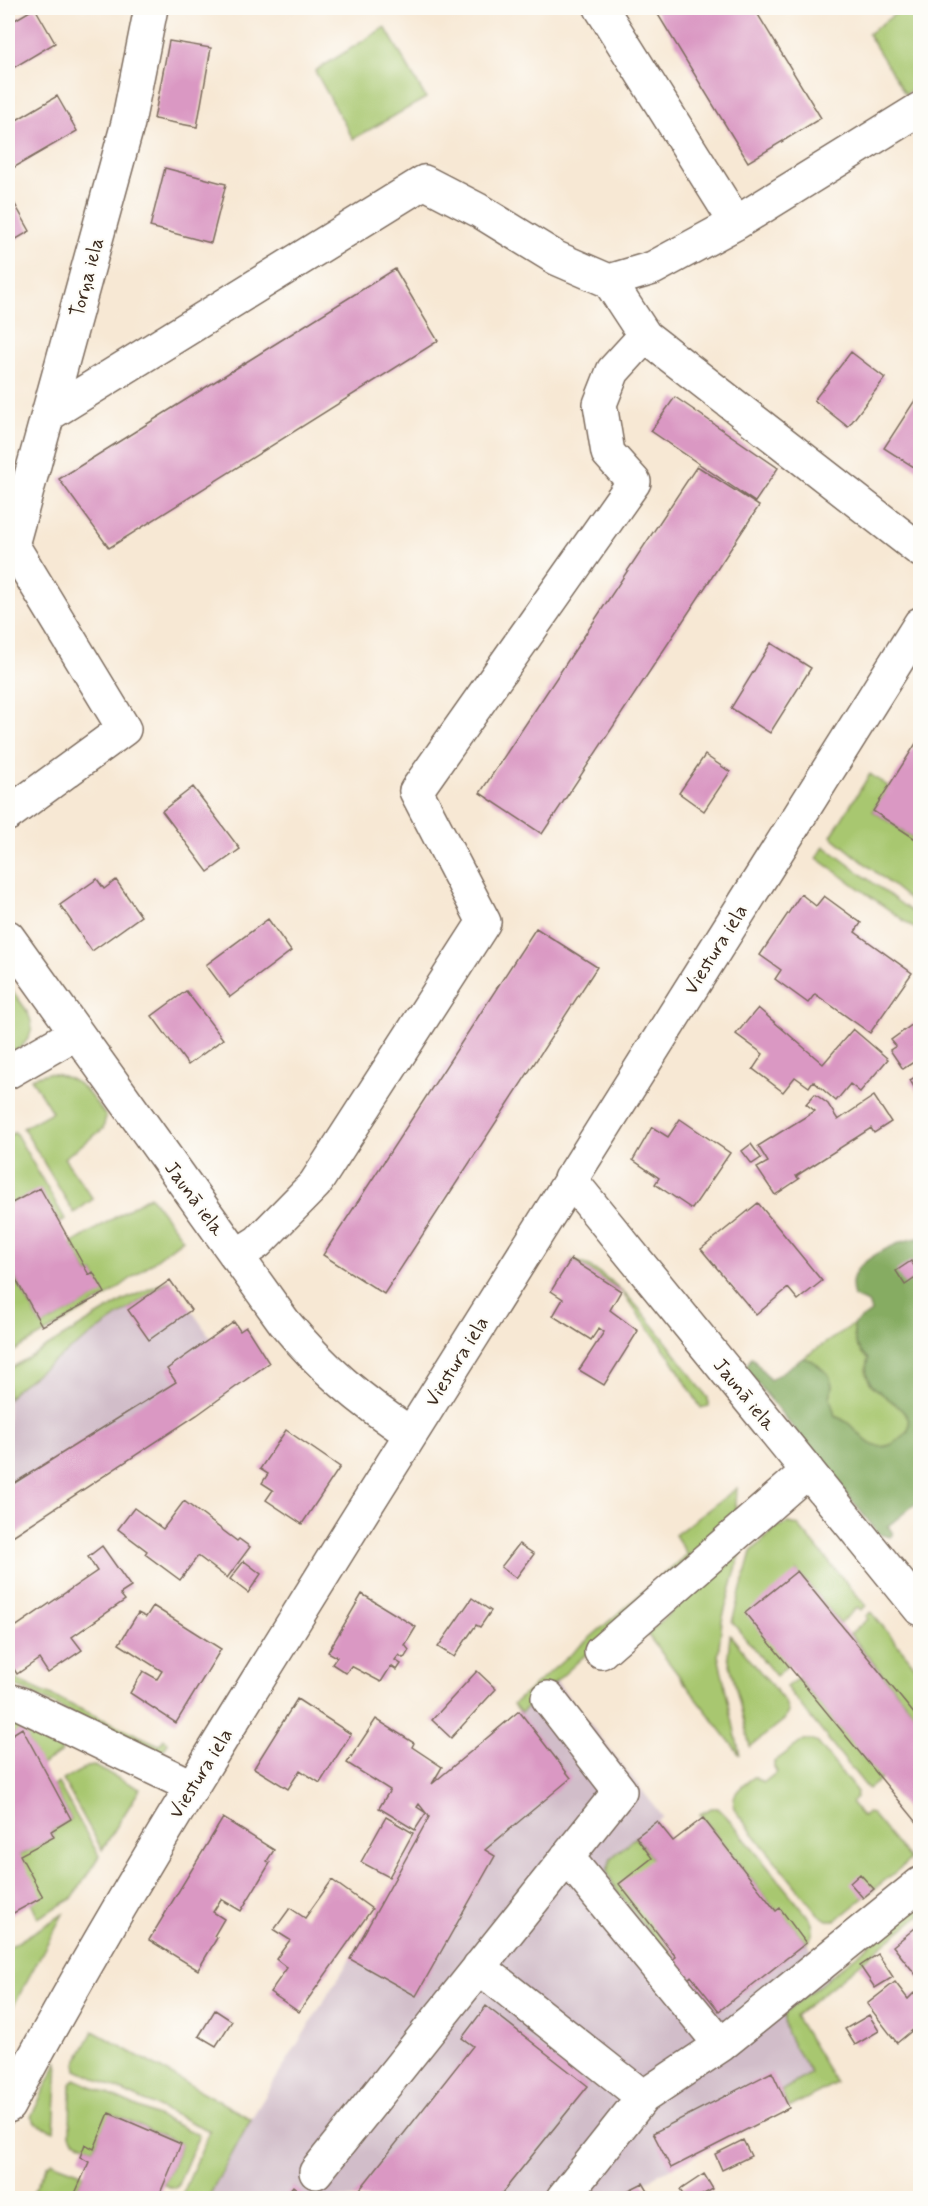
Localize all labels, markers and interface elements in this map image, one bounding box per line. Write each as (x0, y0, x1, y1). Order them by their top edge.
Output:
street label: Torņa iela (64, 235, 111, 320)
street label: Viestura iela (678, 899, 755, 1000)
street label: Jaunā iela (157, 1156, 231, 1243)
street label: Viestura iela (419, 1311, 496, 1412)
street label: Jaunā iela (706, 1353, 782, 1438)
street label: Viestura iela (163, 1723, 240, 1824)

